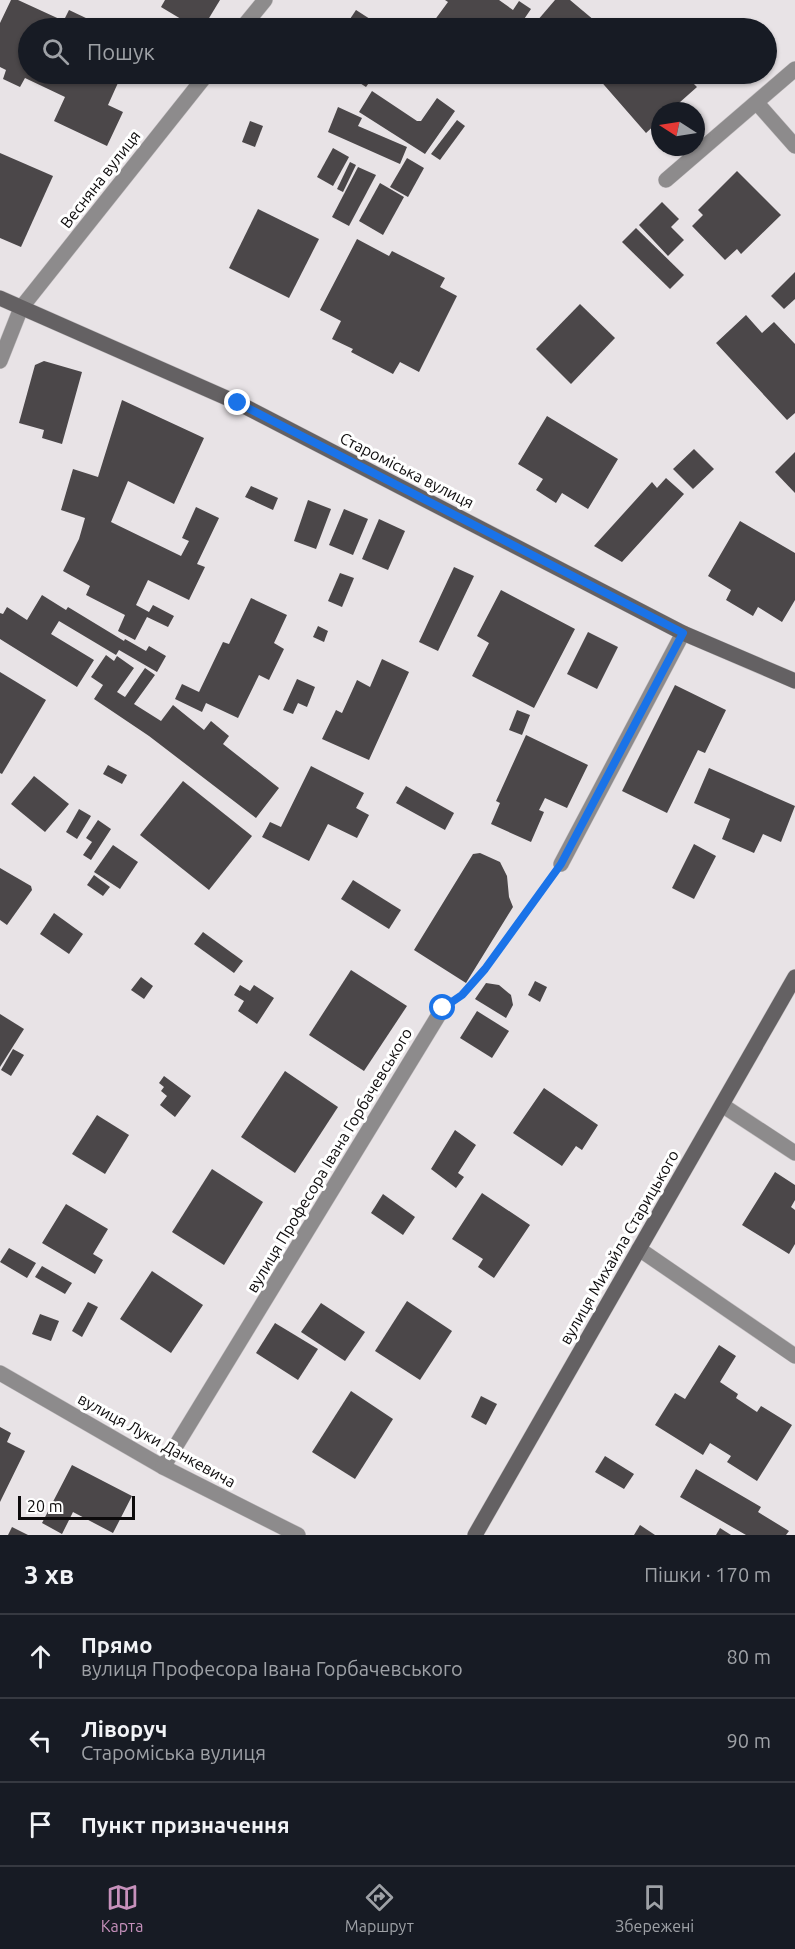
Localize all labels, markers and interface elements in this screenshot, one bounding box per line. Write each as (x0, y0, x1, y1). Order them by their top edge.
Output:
search box (18, 18, 777, 84)
icon: search (39, 35, 72, 68)
text: Пошук (87, 39, 155, 64)
north arrow (651, 102, 705, 156)
street label: Весняна вулиця (56, 127, 144, 231)
route end (224, 389, 250, 415)
street label: Староміська вулиця (337, 428, 477, 512)
route start (429, 994, 455, 1020)
street label: вулиця Професора Івана Горбачевського (243, 1025, 415, 1295)
street label: вулиця Михайла Старицького (556, 1147, 682, 1347)
street label: вулиця Луки Данкевича (75, 1389, 239, 1491)
scale bar (18, 1493, 135, 1520)
text: 20 m (27, 1497, 63, 1515)
text: 3 хв (24, 1560, 74, 1589)
text: Пішки · 170 m (644, 1563, 771, 1586)
text: Прямо (81, 1632, 152, 1657)
icon: ahead (24, 1640, 57, 1673)
text: 80 m (727, 1645, 771, 1668)
text: вулиця Професора Івана Горбачевського (81, 1657, 463, 1680)
text: Ліворуч (81, 1716, 167, 1741)
icon: left (24, 1724, 57, 1757)
text: 90 m (727, 1729, 771, 1752)
text: Староміська вулиця (81, 1741, 266, 1764)
icon: arrive (24, 1808, 57, 1841)
text: Пункт призначення (81, 1812, 290, 1837)
tab: Карта (101, 1881, 143, 1935)
tab: Маршрут (345, 1881, 414, 1935)
tab: Збережені (615, 1881, 694, 1935)

